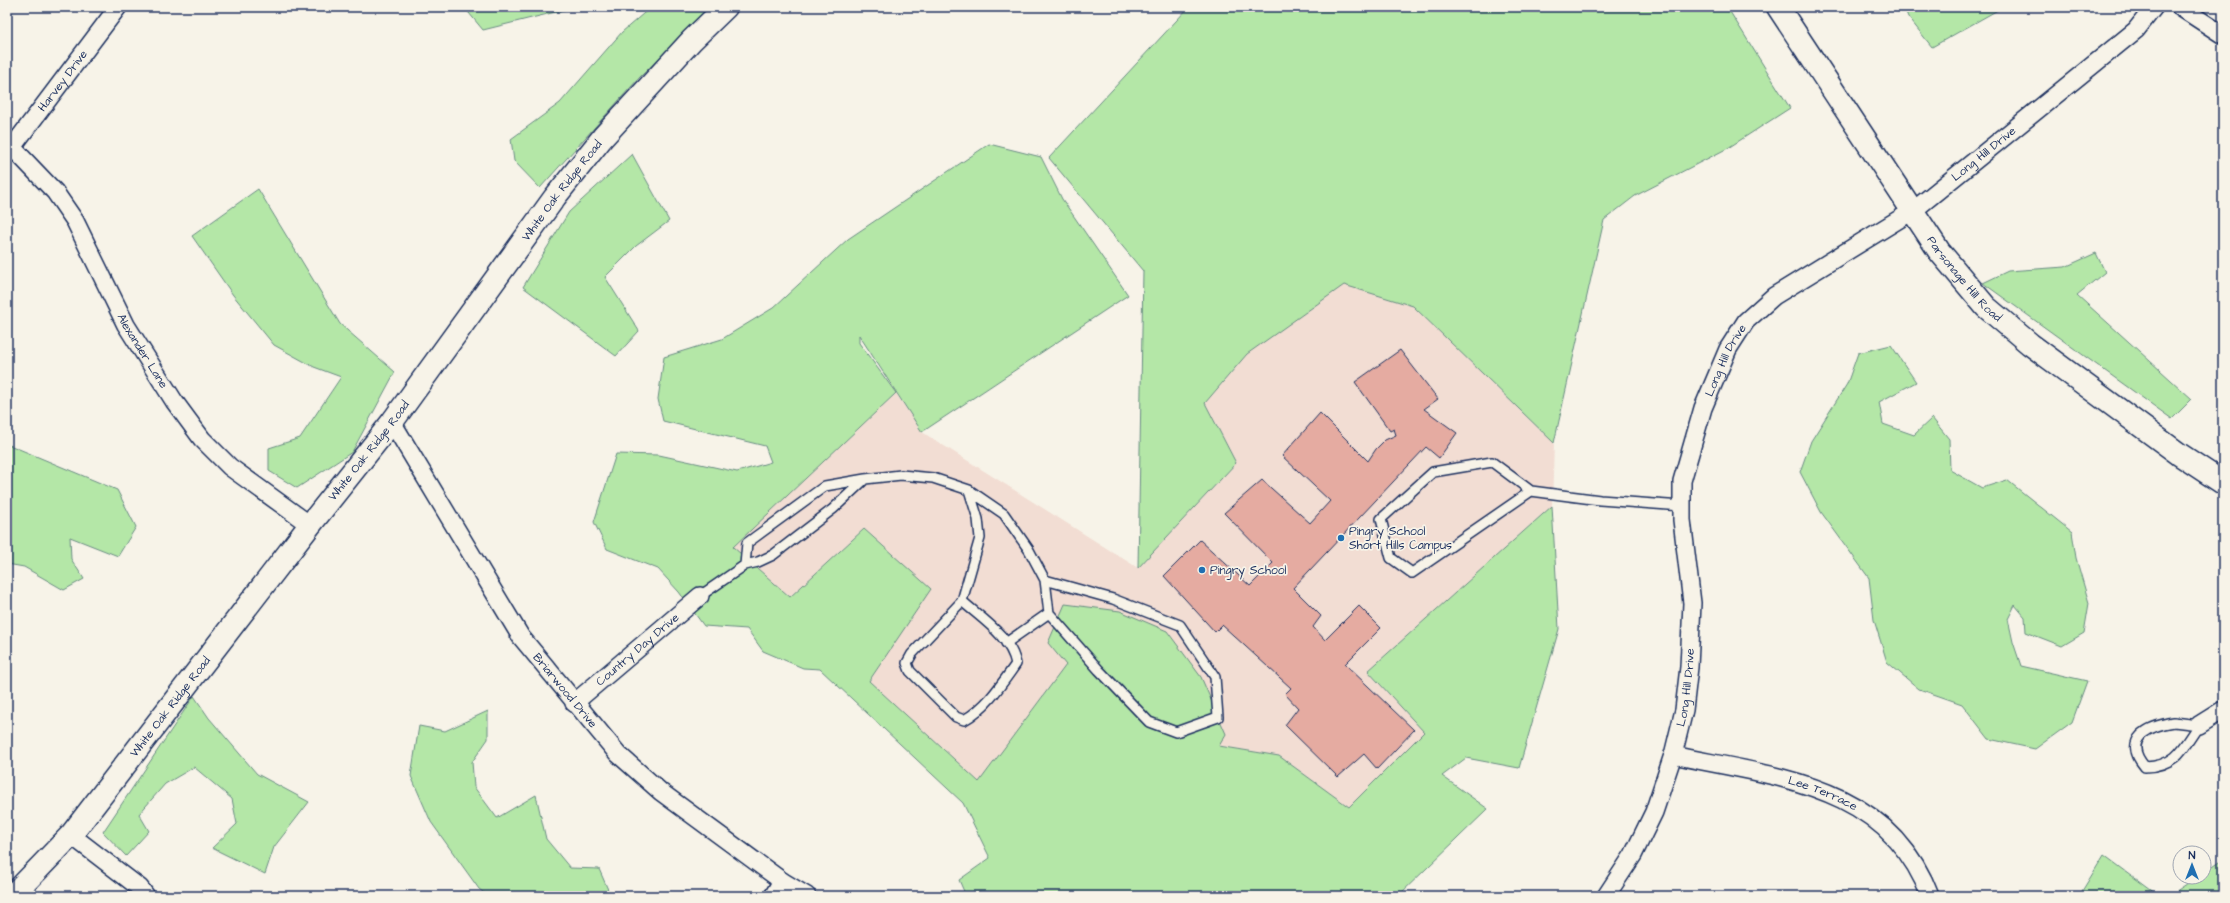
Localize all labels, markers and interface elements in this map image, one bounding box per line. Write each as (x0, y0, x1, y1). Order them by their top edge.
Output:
street label: Harvey Drive (34, 46, 92, 115)
street label: Long Hill Drive (1948, 122, 2020, 185)
street label: White Oak Ridge Road (517, 136, 606, 244)
street label: Parsonage Hill Road (1923, 233, 2006, 325)
street label: Alexander Lane (113, 311, 173, 392)
street label: Long Hill Drive (1700, 320, 1751, 399)
street label: White Oak Ridge Road (324, 397, 413, 504)
place label: Pingry School Short Hills Campus (1349, 523, 1452, 554)
marker: Pingry School Short Hills Campus (1336, 533, 1346, 543)
place label: Pingry School (1210, 562, 1286, 580)
marker: Pingry School (1197, 565, 1207, 575)
street label: Country Day Drive (592, 609, 683, 690)
street label: Long Hill Drive (1672, 647, 1698, 728)
street label: Briarwood Drive (529, 649, 602, 732)
street label: White Oak Ridge Road (126, 653, 214, 761)
street label: Lee Terrace (1786, 772, 1861, 815)
north arrow (2172, 845, 2212, 885)
text: N (2189, 848, 2196, 863)

